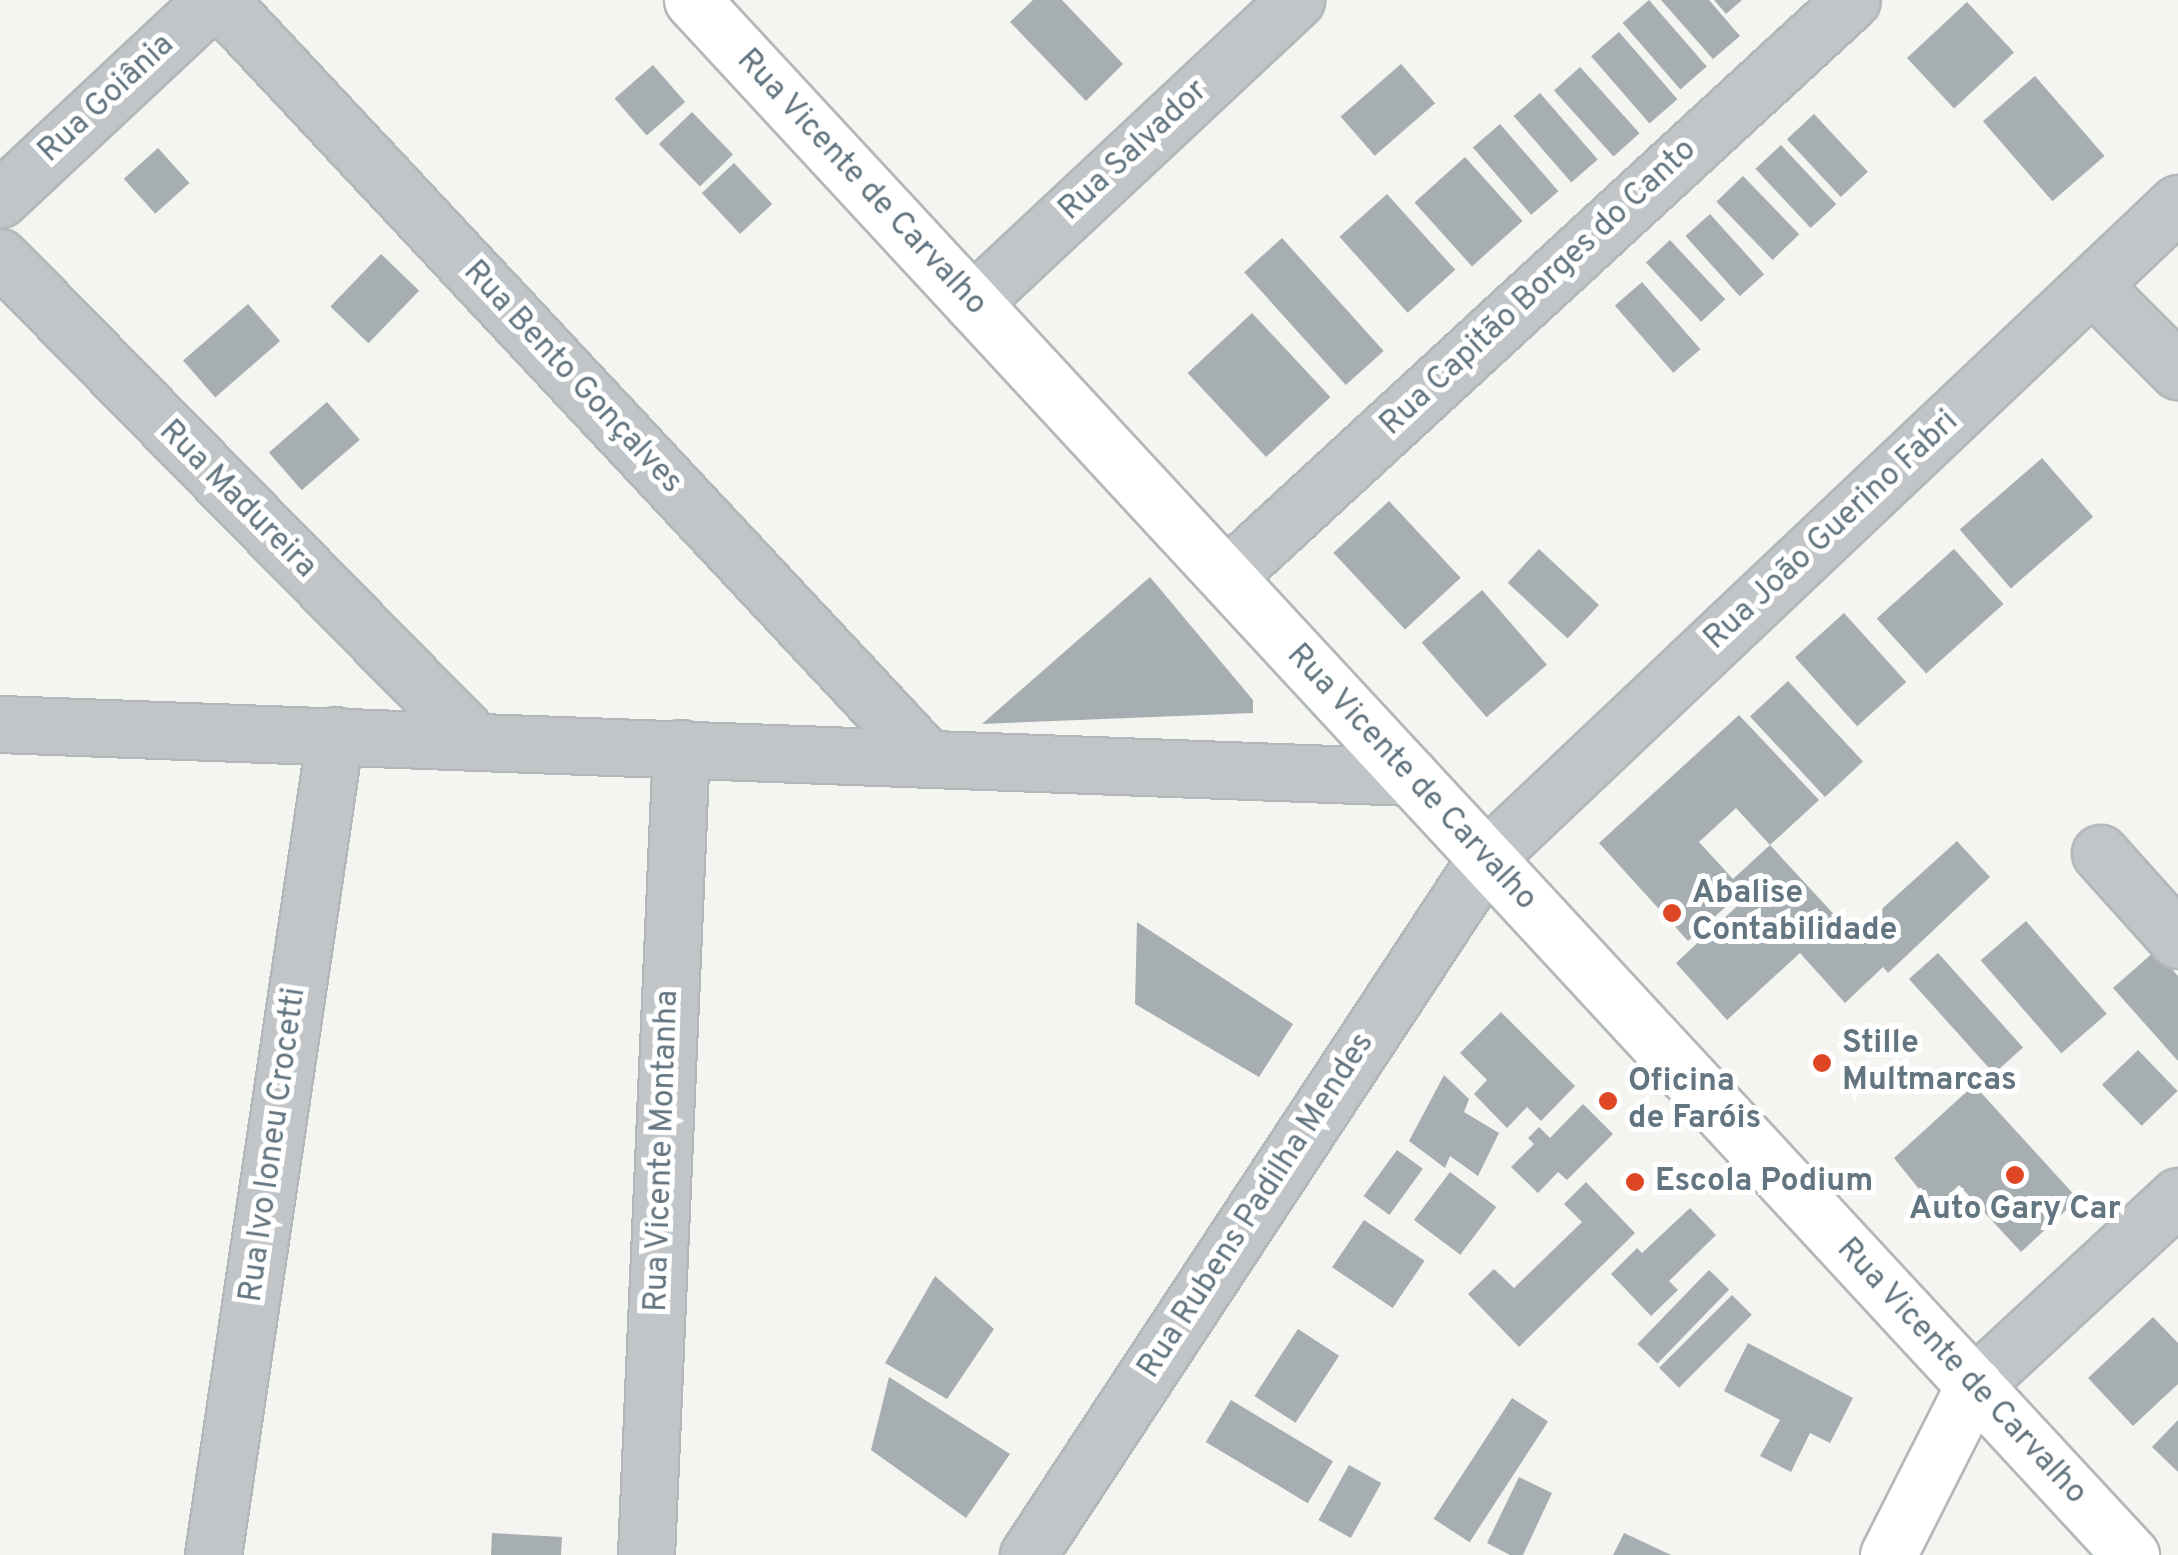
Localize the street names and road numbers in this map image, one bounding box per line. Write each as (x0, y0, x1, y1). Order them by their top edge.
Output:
street label: Rua Goiânia (31, 27, 183, 171)
street label: Rua Vicente de Carvalho (727, 42, 995, 324)
street label: Rua Salvador (1052, 73, 1216, 229)
street label: Rua Capitão Borges do Canto (1373, 131, 1705, 445)
street label: Rua Bento Gonçalves (454, 254, 690, 502)
street label: Rua João Guerino Fabri (1697, 403, 1967, 659)
street label: Rua Madureira (150, 413, 324, 587)
street label: Rua Vicente de Carvalho (1277, 637, 1545, 919)
street label: Rua Ivo Ioneu Crocetti (233, 985, 315, 1305)
street label: Rua Vicente Montanha (638, 989, 688, 1313)
street label: Rua Rubens Padilha Mendes (1131, 1026, 1383, 1386)
street label: Rua Vicente de Carvalho (1827, 1231, 2095, 1513)

